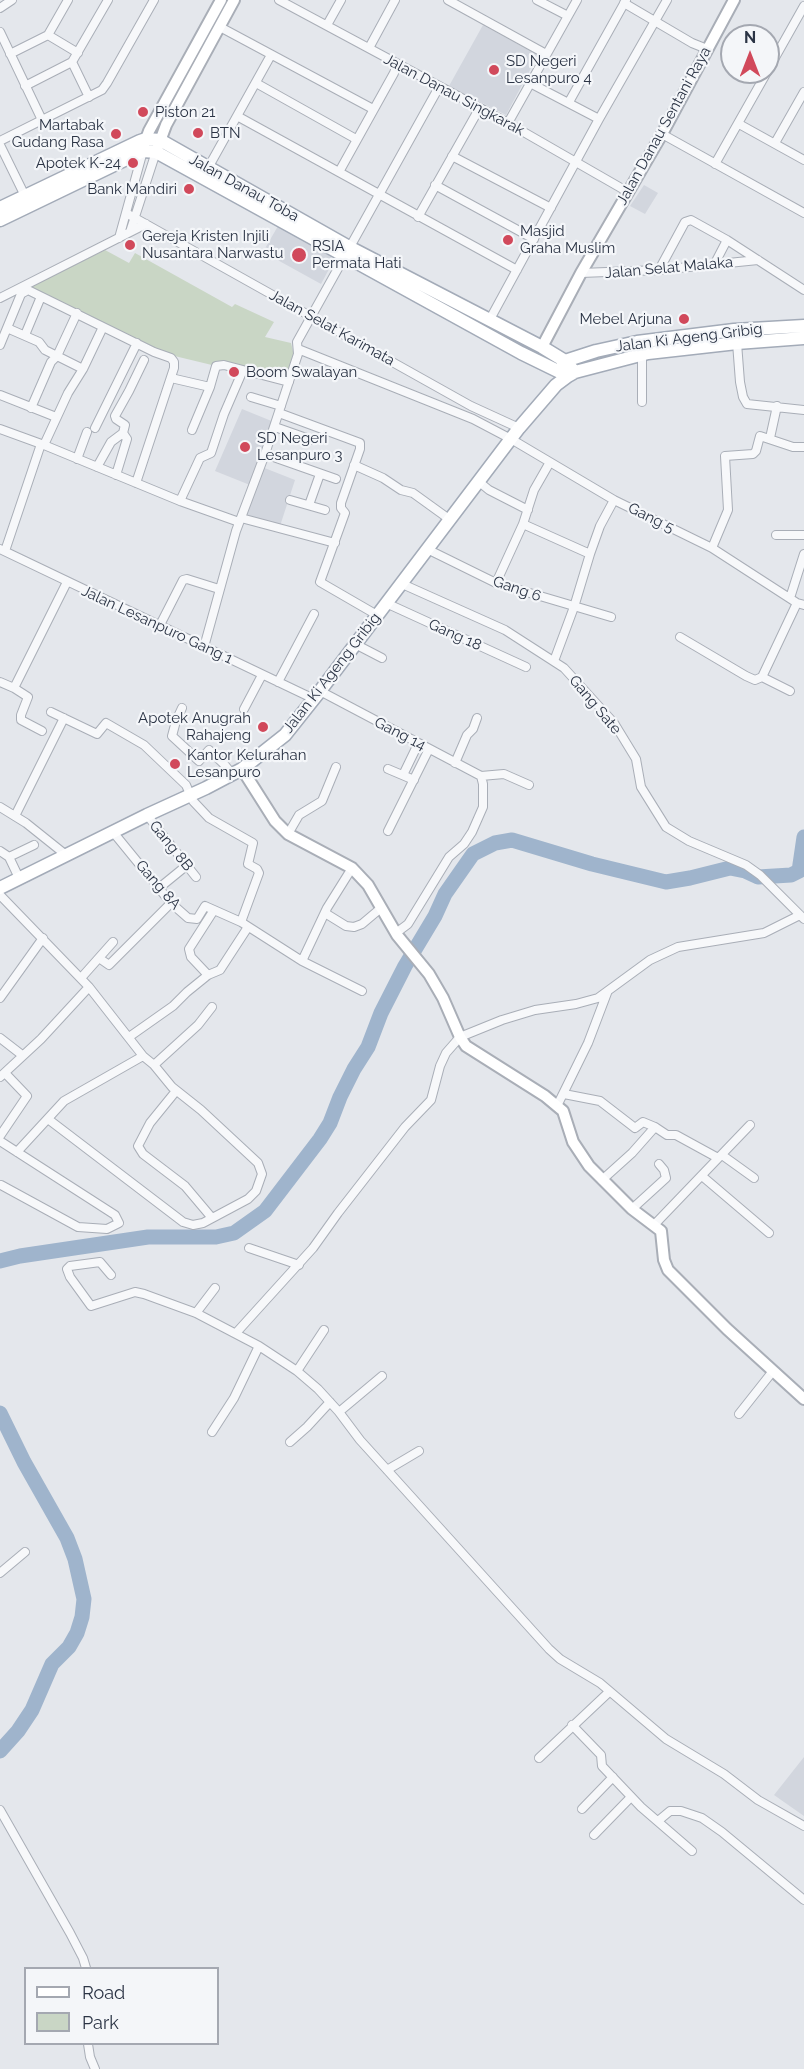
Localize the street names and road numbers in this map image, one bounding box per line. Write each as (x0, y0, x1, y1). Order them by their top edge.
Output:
street label: Jalan Danau Sentani Raya (613, 44, 715, 208)
street label: Jalan Danau Singkarak (381, 50, 527, 140)
street label: Jalan Danau Toba (186, 150, 302, 226)
street label: Jalan Selat Malaka (604, 253, 734, 283)
street label: Jalan Selat Karimata (266, 286, 398, 370)
street label: Jalan Ki Ageng Gribig (615, 320, 763, 356)
street label: Gang 5 (625, 499, 677, 537)
street label: Gang 6 (491, 572, 543, 606)
street label: Jalan Lesanpuro Gang 1 (79, 582, 235, 668)
street label: Jalan Ki Ageng Gribig (279, 609, 385, 737)
street label: Gang 18 (426, 615, 484, 655)
street label: Gang Sate (565, 672, 625, 738)
street label: Gang 14 (371, 713, 429, 755)
street label: Gang 8B (145, 817, 197, 875)
street label: Gang 8A (132, 857, 184, 913)

